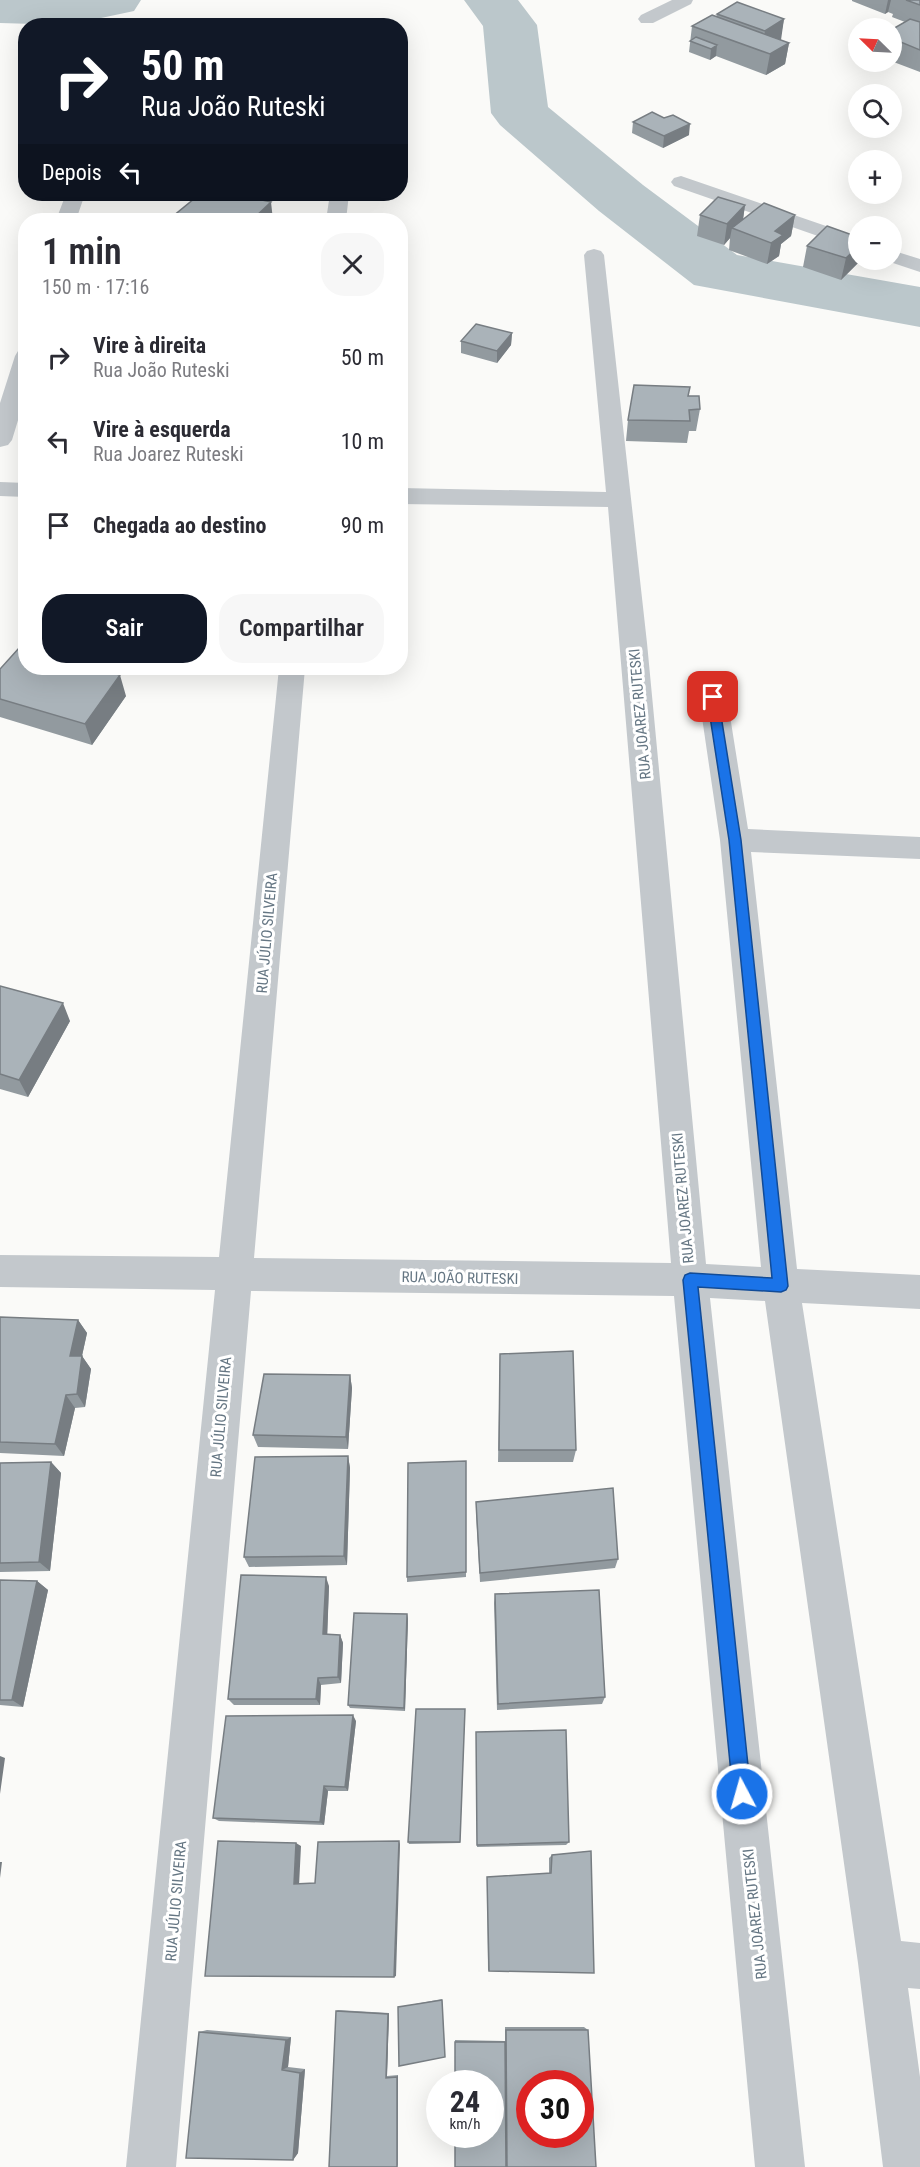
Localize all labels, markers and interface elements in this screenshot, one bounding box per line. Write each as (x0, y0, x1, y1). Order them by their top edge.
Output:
north arrow (848, 18, 902, 72)
map controls (848, 18, 902, 270)
text: 50 m (141, 41, 224, 90)
icon: right (42, 42, 120, 120)
button: search (848, 84, 902, 138)
text: Rua João Ruteski (141, 91, 326, 123)
button: + (848, 150, 902, 204)
icon: left (114, 156, 147, 189)
text: Depois (42, 160, 102, 185)
button: − (848, 216, 902, 270)
text: 1 min (42, 231, 122, 273)
button: close (321, 233, 384, 296)
text: 150 m · 17:16 (42, 275, 149, 299)
text: Vire à direita (93, 333, 206, 358)
icon: right (42, 341, 75, 374)
text: 50 m (341, 345, 384, 370)
text: Rua João Ruteski (93, 358, 230, 382)
text: Vire à esquerda (93, 417, 231, 442)
icon: left (42, 425, 75, 458)
text: 10 m (341, 429, 384, 454)
text: Rua Joarez Ruteski (93, 442, 244, 466)
icon: arrive (42, 509, 75, 542)
text: Chegada ao destino (93, 513, 267, 538)
text: 90 m (341, 513, 384, 538)
button: Sair (42, 594, 207, 663)
button: Compartilhar (219, 594, 384, 663)
street label: RUA JOAREZ RUTESKI (625, 648, 655, 780)
pin (687, 671, 738, 722)
icon: arrive (696, 680, 729, 713)
street label: RUA JÚLIO SILVEIRA (253, 872, 281, 994)
street label: RUA JOAREZ RUTESKI (668, 1132, 698, 1264)
street label: RUA JOÃO RUTESKI (401, 1268, 519, 1288)
street label: RUA JÚLIO SILVEIRA (207, 1356, 235, 1478)
position arrow (710, 1762, 774, 1826)
street label: RUA JÚLIO SILVEIRA (162, 1840, 190, 1962)
street label: RUA JOAREZ RUTESKI (739, 1848, 771, 1980)
speed limit sign: 30 (516, 2070, 594, 2148)
text: 24 (450, 2084, 480, 2119)
text: km/h (450, 2115, 480, 2133)

